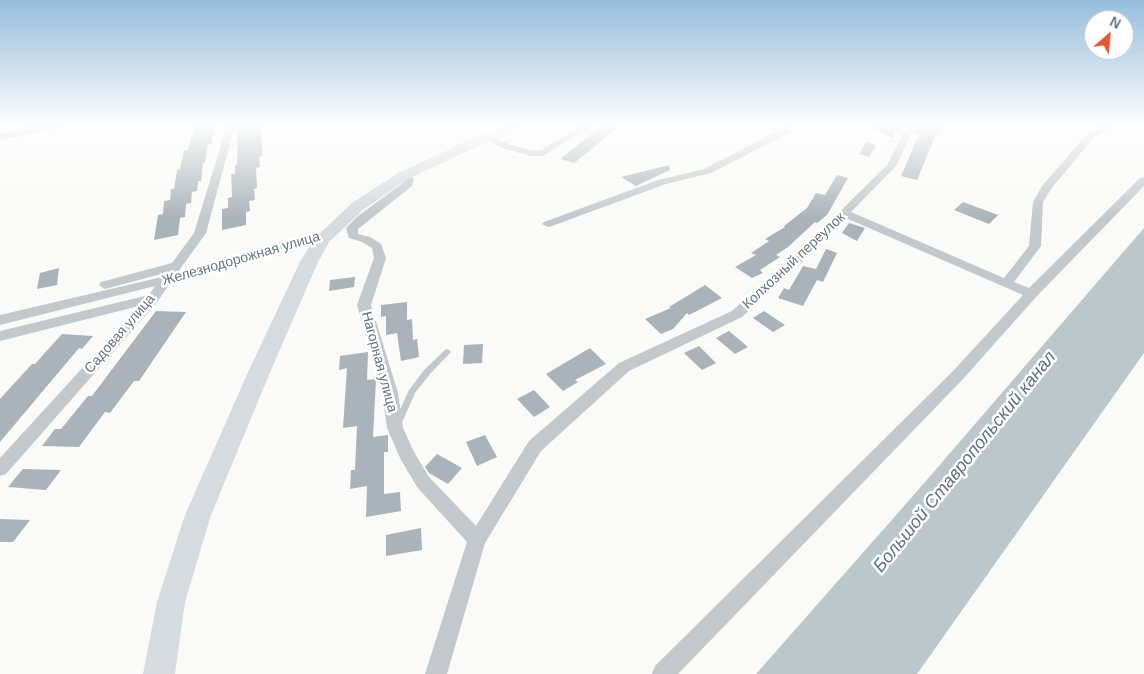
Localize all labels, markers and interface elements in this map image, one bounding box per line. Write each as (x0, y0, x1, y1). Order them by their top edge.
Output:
north arrow (1084, 10, 1134, 60)
text: N (1107, 13, 1123, 32)
street label: Колхозный переулок (739, 209, 849, 313)
street label: Железнодорожная улица (160, 228, 322, 290)
street label: Садовая улица (81, 291, 159, 377)
street label: Нагорная улица (357, 310, 401, 414)
water label: Большой Ставропольский канал (869, 347, 1061, 577)

